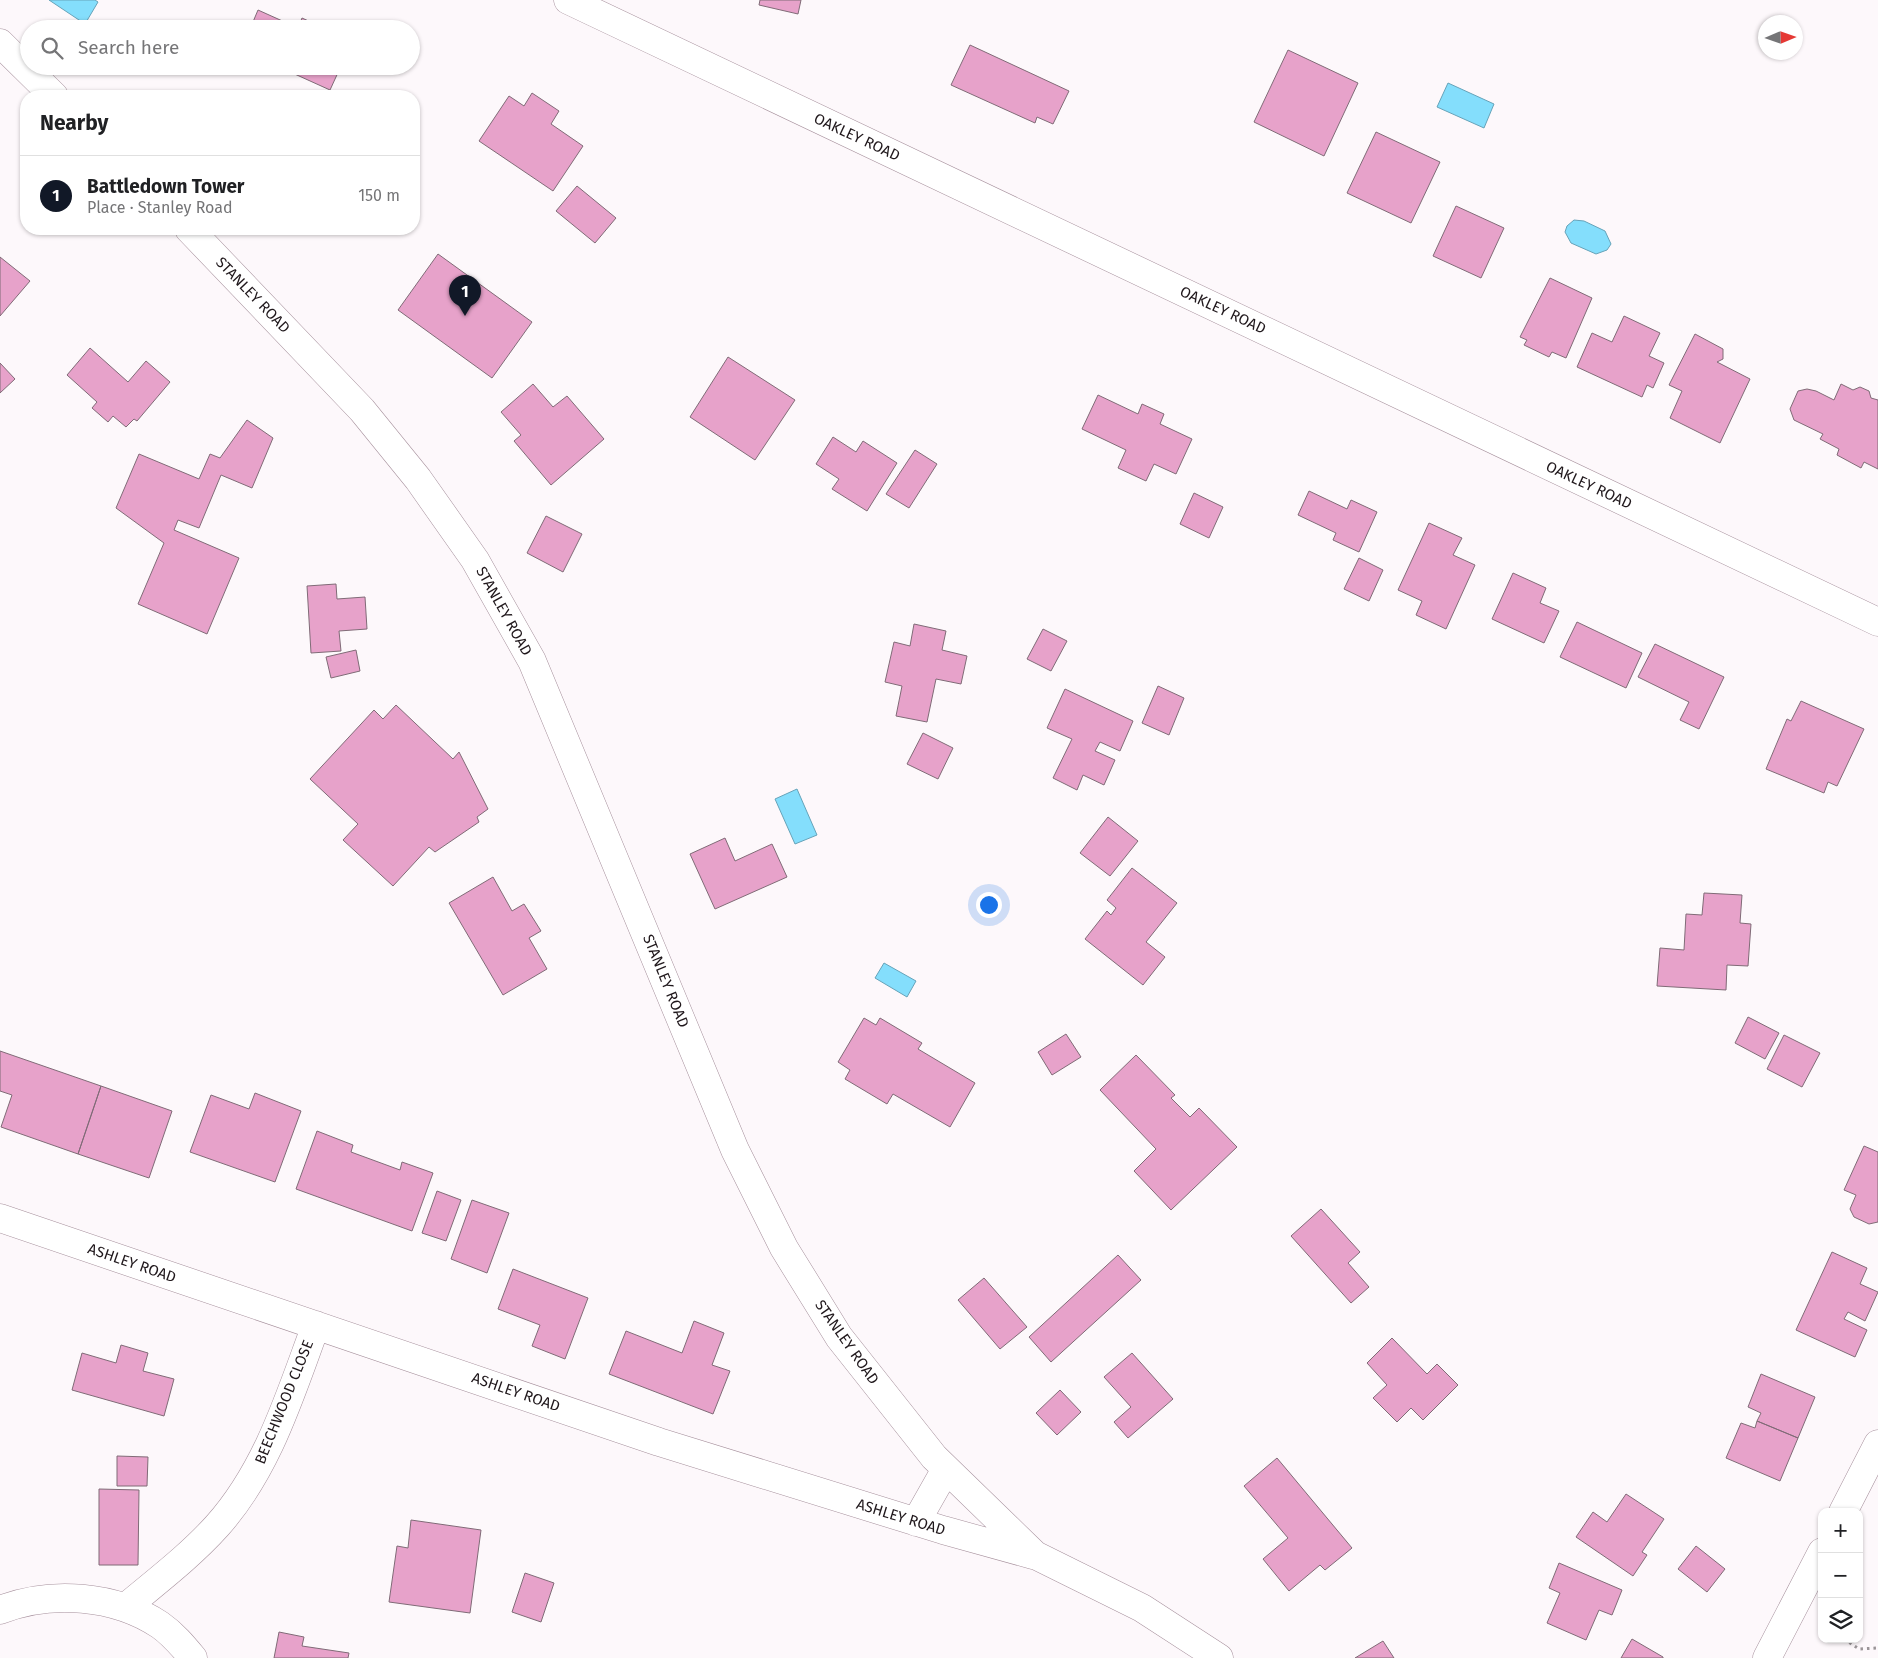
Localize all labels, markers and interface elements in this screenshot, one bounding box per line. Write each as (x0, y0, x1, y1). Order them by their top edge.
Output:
north arrow (1758, 15, 1803, 60)
search box (20, 20, 420, 75)
icon: search (38, 34, 66, 62)
text: Search here (78, 36, 179, 59)
street label: OAKLEY ROAD (811, 109, 903, 165)
text: Nearby (40, 110, 108, 136)
text: Battledown Tower (87, 175, 245, 198)
text: 1 (52, 186, 60, 205)
text: 150 m (358, 186, 400, 205)
text: Place · Stanley Road (87, 198, 233, 217)
street label: STANLEY ROAD (212, 253, 294, 337)
pin: 1 (449, 275, 481, 316)
street label: OAKLEY ROAD (1177, 282, 1269, 338)
street label: OAKLEY ROAD (1543, 457, 1635, 513)
street label: STANLEY ROAD (472, 563, 536, 659)
your location (976, 892, 1002, 918)
street label: STANLEY ROAD (639, 932, 693, 1030)
street label: ASHLEY ROAD (86, 1240, 178, 1286)
street label: STANLEY ROAD (811, 1296, 883, 1388)
street label: BEECHWOOD CLOSE (251, 1337, 317, 1467)
street label: ASHLEY ROAD (470, 1369, 562, 1415)
street label: ASHLEY ROAD (854, 1495, 948, 1539)
map controls (1818, 1508, 1863, 1643)
button: + (1818, 1508, 1863, 1553)
button: − (1818, 1553, 1863, 1598)
button: layers (1818, 1598, 1863, 1643)

